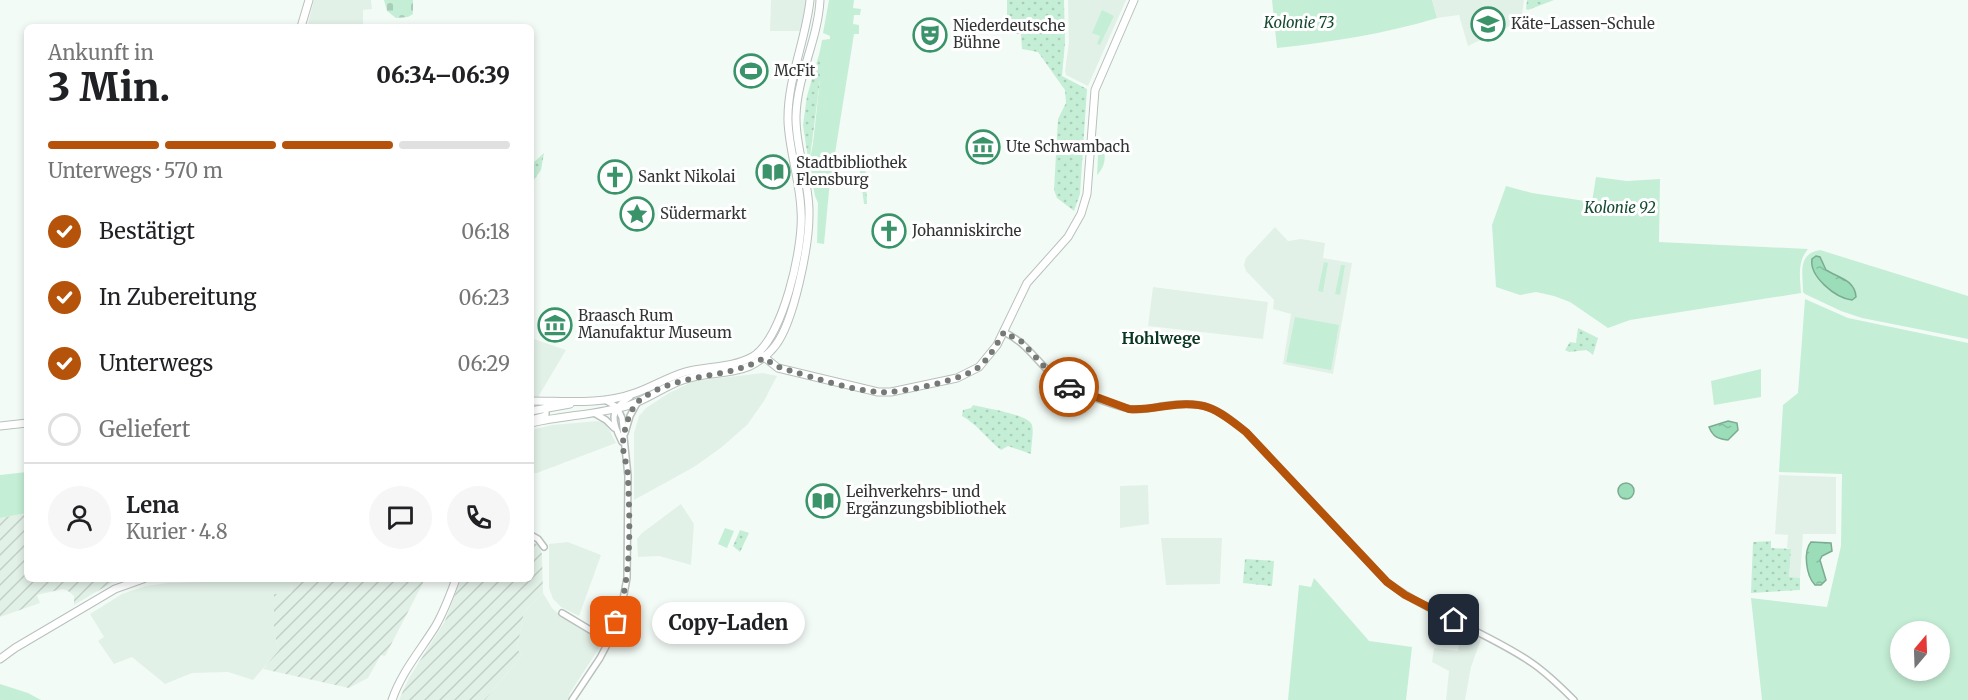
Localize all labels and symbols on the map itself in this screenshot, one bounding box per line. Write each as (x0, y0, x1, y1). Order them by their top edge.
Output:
school or university icon: Käte-Lassen-Schule (1470, 6, 1506, 42)
park label: Kolonie 73 (1263, 13, 1335, 32)
place label: Käte-Lassen-Schule (1511, 14, 1655, 33)
place label: Niederdeutsche Bühne (953, 16, 1065, 52)
theatre icon: Niederdeutsche Bühne (912, 17, 948, 53)
sports icon: McFit (733, 53, 769, 89)
place label: McFit (774, 61, 816, 80)
museum icon: Ute Schwambach (965, 129, 1001, 165)
place label: Ute Schwambach (1006, 137, 1130, 156)
place label: Stadtbibliothek Flensburg (796, 153, 908, 189)
library icon: Stadtbibliothek Flensburg (755, 154, 791, 190)
church icon: Sankt Nikolai (597, 159, 633, 195)
place label: Sankt Nikolai (638, 167, 736, 186)
place icon: Südermarkt (619, 196, 655, 232)
park label: Kolonie 92 (1583, 198, 1656, 217)
place label: Südermarkt (660, 204, 747, 223)
church icon: Johanniskirche (871, 213, 907, 249)
place label: Johanniskirche (911, 221, 1022, 240)
place label: Braasch Rum Manufaktur Museum (578, 306, 732, 342)
museum icon: Braasch Rum Manufaktur Museum (537, 307, 573, 343)
district label: Hohlwege (1122, 328, 1201, 348)
courier (1039, 357, 1099, 417)
place label: Leihverkehrs- und Ergänzungsbibliothek (846, 482, 1007, 518)
library icon: Leihverkehrs- und Ergänzungsbibliothek (805, 483, 841, 519)
pin (1428, 594, 1479, 645)
pin (590, 596, 641, 647)
callout: Copy-Laden (652, 601, 805, 643)
north arrow (1890, 621, 1950, 681)

